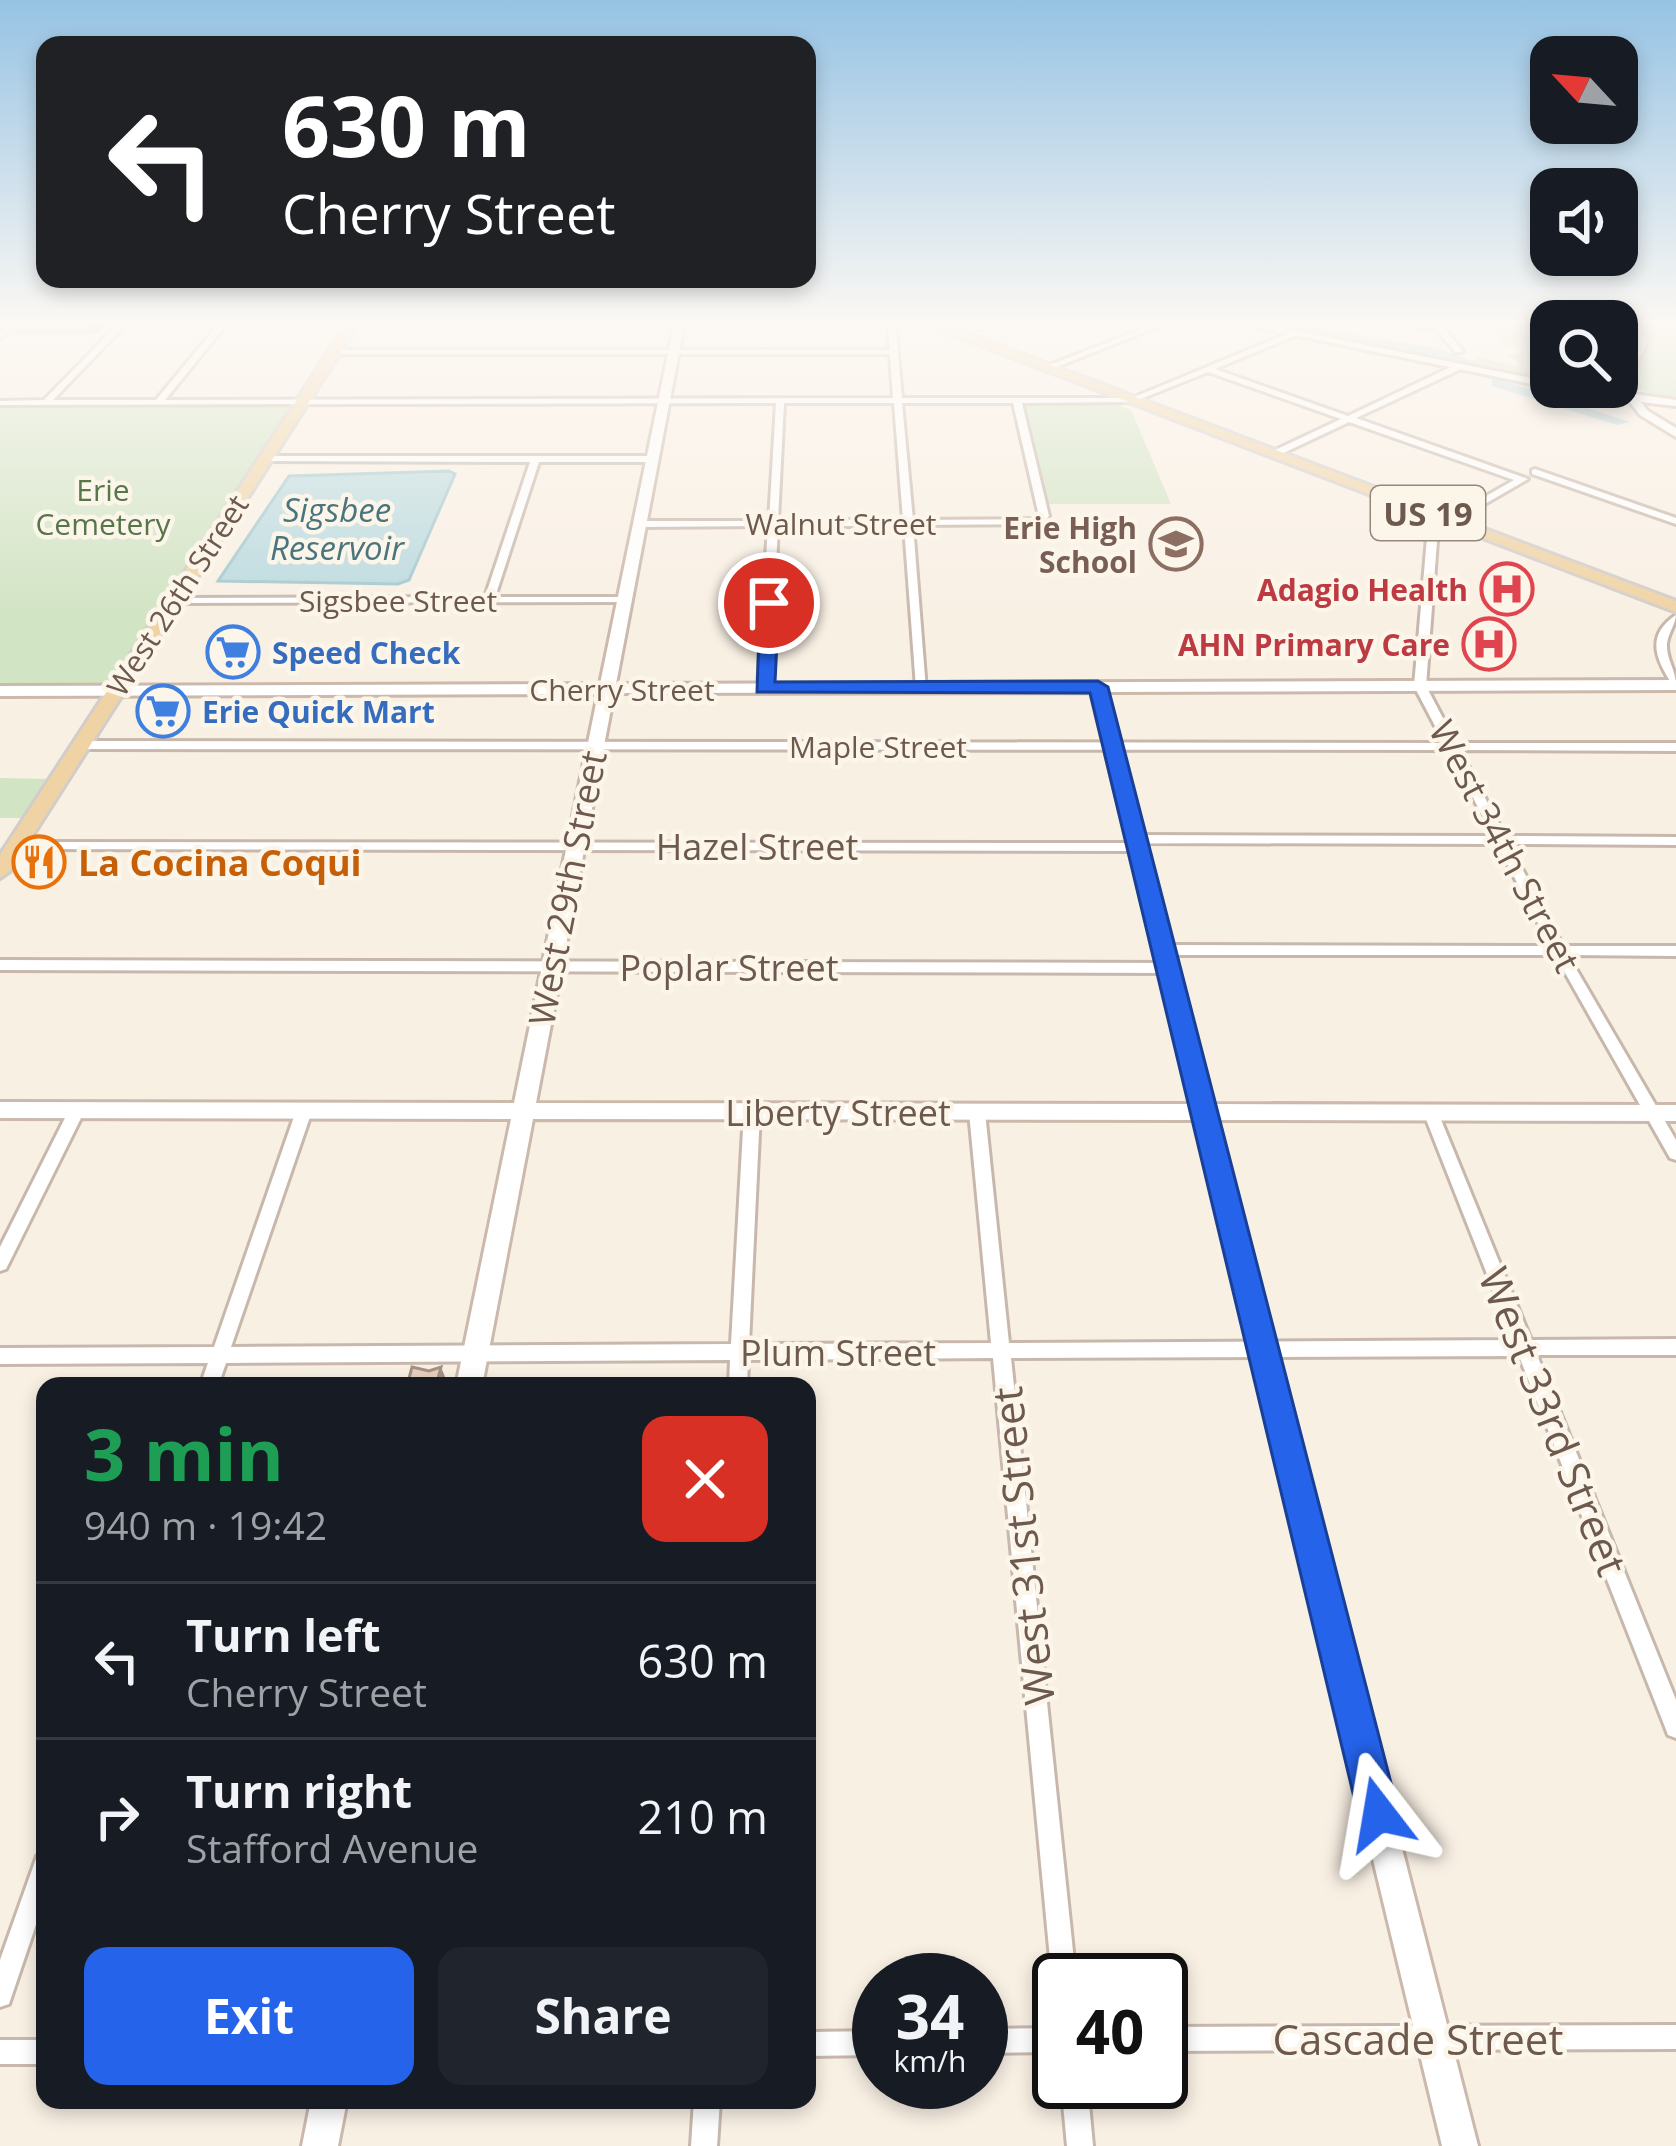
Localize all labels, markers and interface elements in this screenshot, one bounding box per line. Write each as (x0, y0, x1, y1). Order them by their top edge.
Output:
north arrow (1530, 36, 1638, 144)
map controls (1530, 36, 1638, 408)
text: 630 m (282, 67, 530, 182)
icon: left (84, 84, 240, 240)
button: sound (1530, 168, 1638, 276)
text: Cherry Street (282, 176, 616, 250)
button: search (1530, 300, 1638, 408)
park label: Erie Cemetery (35, 469, 172, 544)
street label: West 26th Street (97, 486, 257, 704)
road number: US 19 (1371, 486, 1485, 540)
water label: Sigsbee Reservoir (270, 487, 406, 570)
street label: Walnut Street (745, 503, 937, 544)
place label: Erie High School (1003, 507, 1137, 582)
school or university icon: Erie High School (1148, 516, 1204, 572)
pin (718, 552, 820, 654)
hospital icon: Adagio Health (1479, 561, 1535, 617)
place label: Adagio Health (1257, 569, 1468, 610)
icon: arrive (736, 570, 802, 636)
street label: Sigsbee Street (299, 580, 497, 621)
hospital icon: AHN Primary Care (1461, 616, 1517, 672)
supermarket icon: Speed Check (205, 624, 261, 680)
place label: AHN Primary Care (1178, 624, 1450, 665)
place label: Speed Check (272, 632, 461, 673)
street label: Cherry Street (529, 669, 715, 710)
supermarket icon: Erie Quick Mart (135, 683, 191, 739)
place label: Erie Quick Mart (202, 691, 435, 732)
street label: West 34th Street (1418, 711, 1592, 981)
street label: Maple Street (789, 726, 967, 767)
street label: West 29th Street (516, 746, 618, 1030)
street label: Hazel Street (656, 822, 858, 871)
restaurant icon: La Cocina Coqui (11, 834, 67, 890)
place label: La Cocina Coqui (78, 838, 362, 887)
street label: Poplar Street (619, 943, 839, 992)
street label: Liberty Street (725, 1088, 951, 1137)
street label: West 33rd Street (1466, 1259, 1642, 1583)
street label: Plum Street (740, 1328, 936, 1377)
street label: West 31st Street (977, 1384, 1067, 1708)
text: 3 min (84, 1404, 284, 1502)
button: close (642, 1416, 768, 1542)
text: 940 m · 19:42 (84, 1498, 327, 1551)
text: Turn left (186, 1604, 381, 1665)
icon: left (84, 1628, 150, 1694)
text: 630 m (637, 1630, 768, 1691)
text: Cherry Street (186, 1665, 427, 1718)
position arrow (1316, 1751, 1442, 1877)
text: Turn right (186, 1760, 412, 1821)
icon: right (84, 1784, 150, 1850)
text: 210 m (637, 1786, 768, 1847)
text: Stafford Avenue (186, 1821, 478, 1874)
button: Exit (84, 1947, 414, 2085)
button: Share (438, 1947, 768, 2085)
speed limit sign: 40 (1032, 1953, 1188, 2109)
text: 34 (896, 1975, 964, 2057)
street label: Cascade Street (1273, 2010, 1563, 2067)
text: km/h (894, 2040, 966, 2081)

